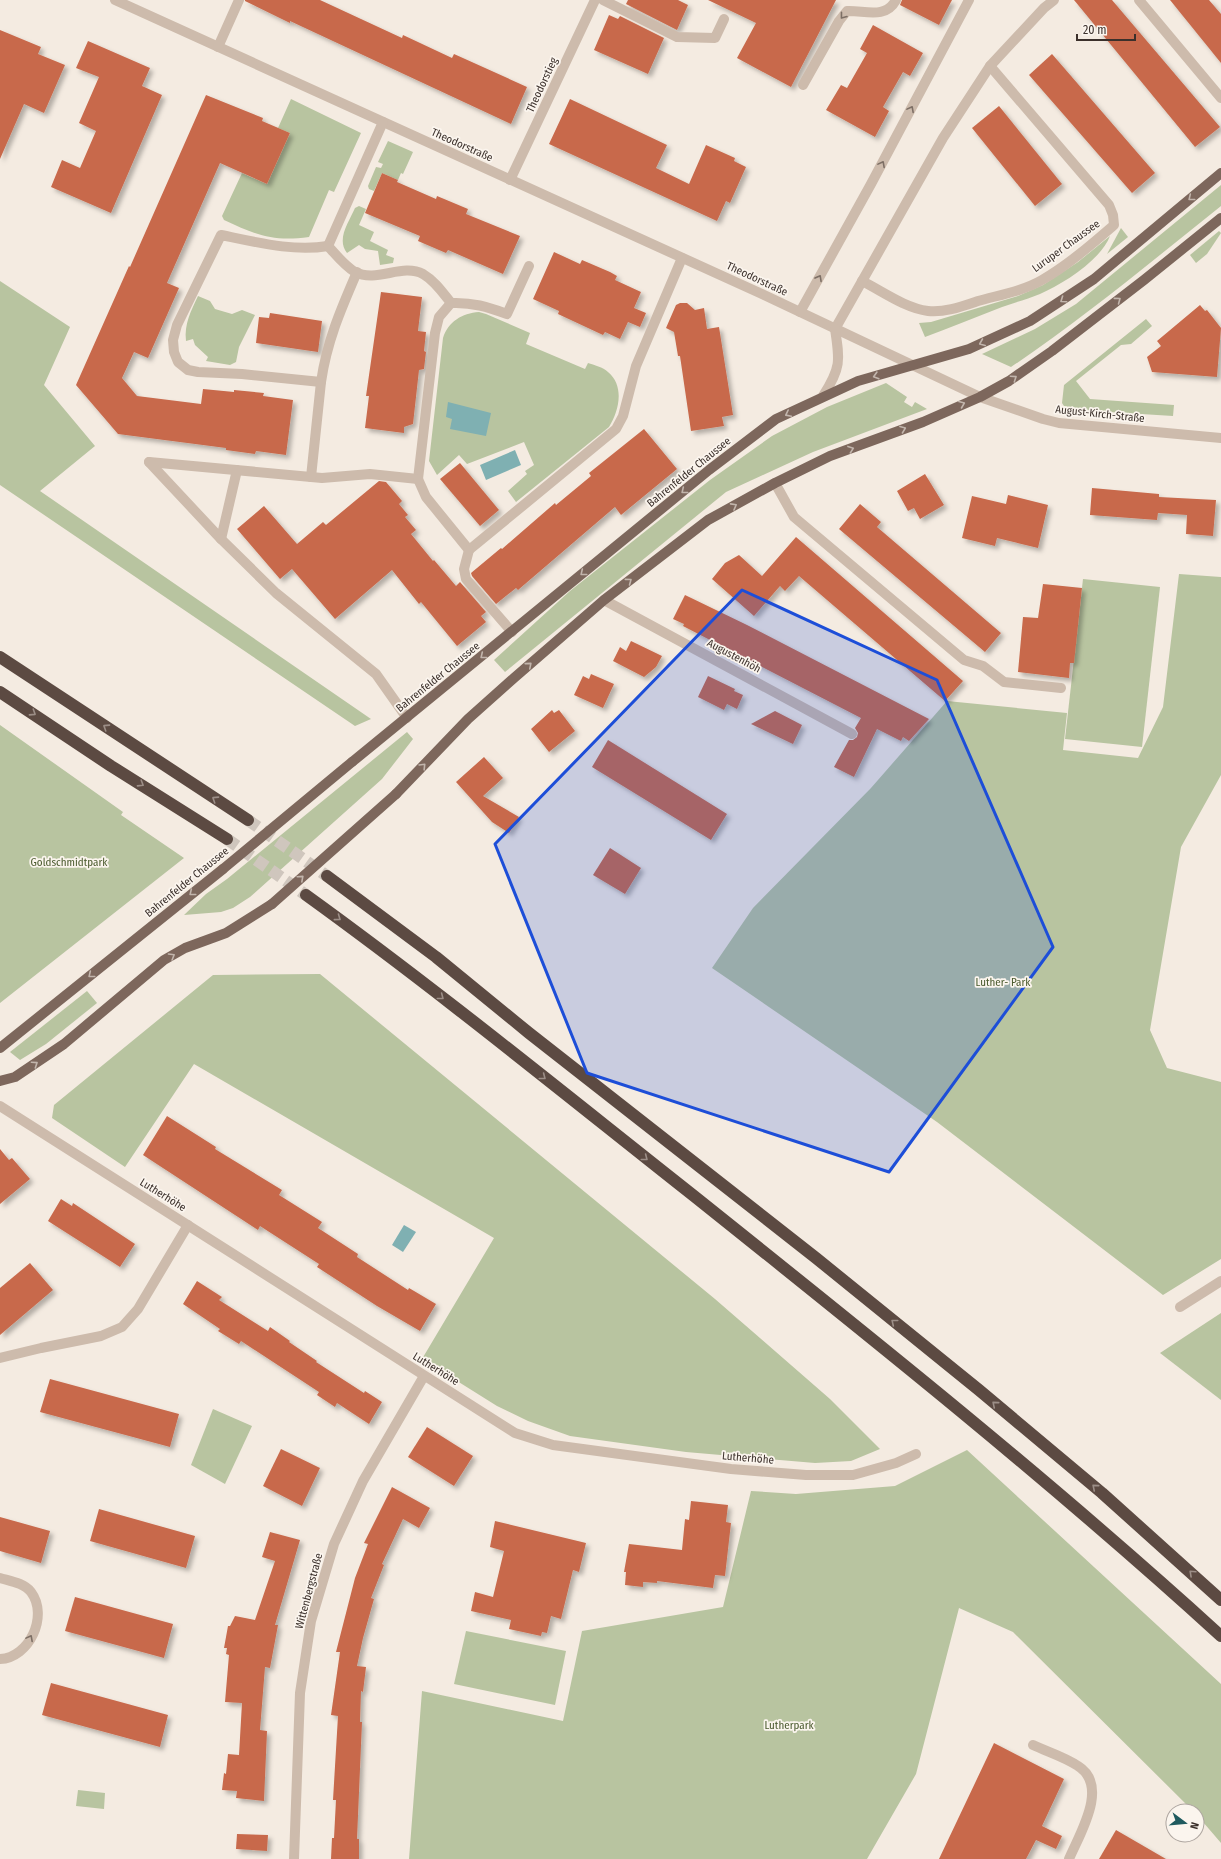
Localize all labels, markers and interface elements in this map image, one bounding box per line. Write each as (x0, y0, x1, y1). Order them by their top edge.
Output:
one-way arrow (840, 12, 847, 19)
scale bar (1077, 16, 1135, 42)
text: 20 m (1083, 23, 1107, 37)
street label: Theodorstieg (524, 55, 561, 115)
one-way arrow (906, 106, 914, 113)
street label: Theodorstraße (429, 126, 495, 164)
one-way arrow (877, 161, 885, 168)
one-way arrow (1188, 193, 1195, 200)
street label: Luruper Chaussee (1030, 217, 1102, 275)
street label: Theodorstraße (724, 259, 790, 299)
one-way arrow (814, 274, 822, 282)
one-way arrow (1060, 295, 1067, 302)
one-way arrow (1114, 298, 1121, 305)
one-way arrow (979, 338, 987, 346)
one-way arrow (873, 371, 880, 379)
one-way arrow (1010, 375, 1017, 383)
one-way arrow (959, 401, 966, 409)
street label: August-Kirch-Straße (1055, 403, 1145, 425)
one-way arrow (785, 409, 792, 416)
one-way arrow (899, 426, 906, 434)
street label: Bahrenfelder Chaussee (645, 434, 733, 510)
one-way arrow (847, 445, 854, 453)
one-way arrow (681, 486, 688, 493)
one-way arrow (730, 503, 737, 510)
one-way arrow (581, 569, 588, 576)
one-way arrow (624, 579, 631, 586)
street label: Augustenhöh (705, 636, 763, 676)
street label: Bahrenfelder Chaussee (394, 639, 482, 715)
one-way arrow (480, 651, 488, 658)
one-way arrow (524, 662, 532, 669)
one-way arrow (28, 708, 35, 715)
one-way arrow (104, 725, 111, 732)
one-way arrow (418, 763, 425, 770)
one-way arrow (137, 780, 144, 787)
one-way arrow (212, 796, 219, 804)
street label: Bahrenfelder Chaussee (143, 844, 231, 920)
park label: Goldschmidtpark (31, 856, 108, 869)
one-way arrow (296, 876, 304, 883)
one-way arrow (190, 889, 197, 896)
one-way arrow (333, 913, 340, 920)
one-way arrow (168, 953, 175, 960)
one-way arrow (88, 970, 95, 977)
park label: Luther- Park (976, 976, 1031, 989)
one-way arrow (437, 992, 444, 999)
one-way arrow (30, 1062, 37, 1069)
one-way arrow (539, 1073, 546, 1080)
one-way arrow (641, 1153, 648, 1160)
street label: Lutherhöhe (138, 1176, 188, 1214)
one-way arrow (892, 1319, 899, 1326)
street label: Lutherhöhe (411, 1350, 461, 1388)
one-way arrow (993, 1401, 1000, 1408)
street label: Lutherhöhe (722, 1449, 774, 1467)
one-way arrow (1093, 1484, 1100, 1491)
street label: Wittenbergstraße (293, 1552, 325, 1630)
one-way arrow (1189, 1571, 1197, 1578)
one-way arrow (25, 1635, 33, 1642)
park label: Lutherpark (764, 1719, 814, 1732)
north arrow (1165, 1803, 1205, 1843)
text: N (1187, 1821, 1201, 1831)

